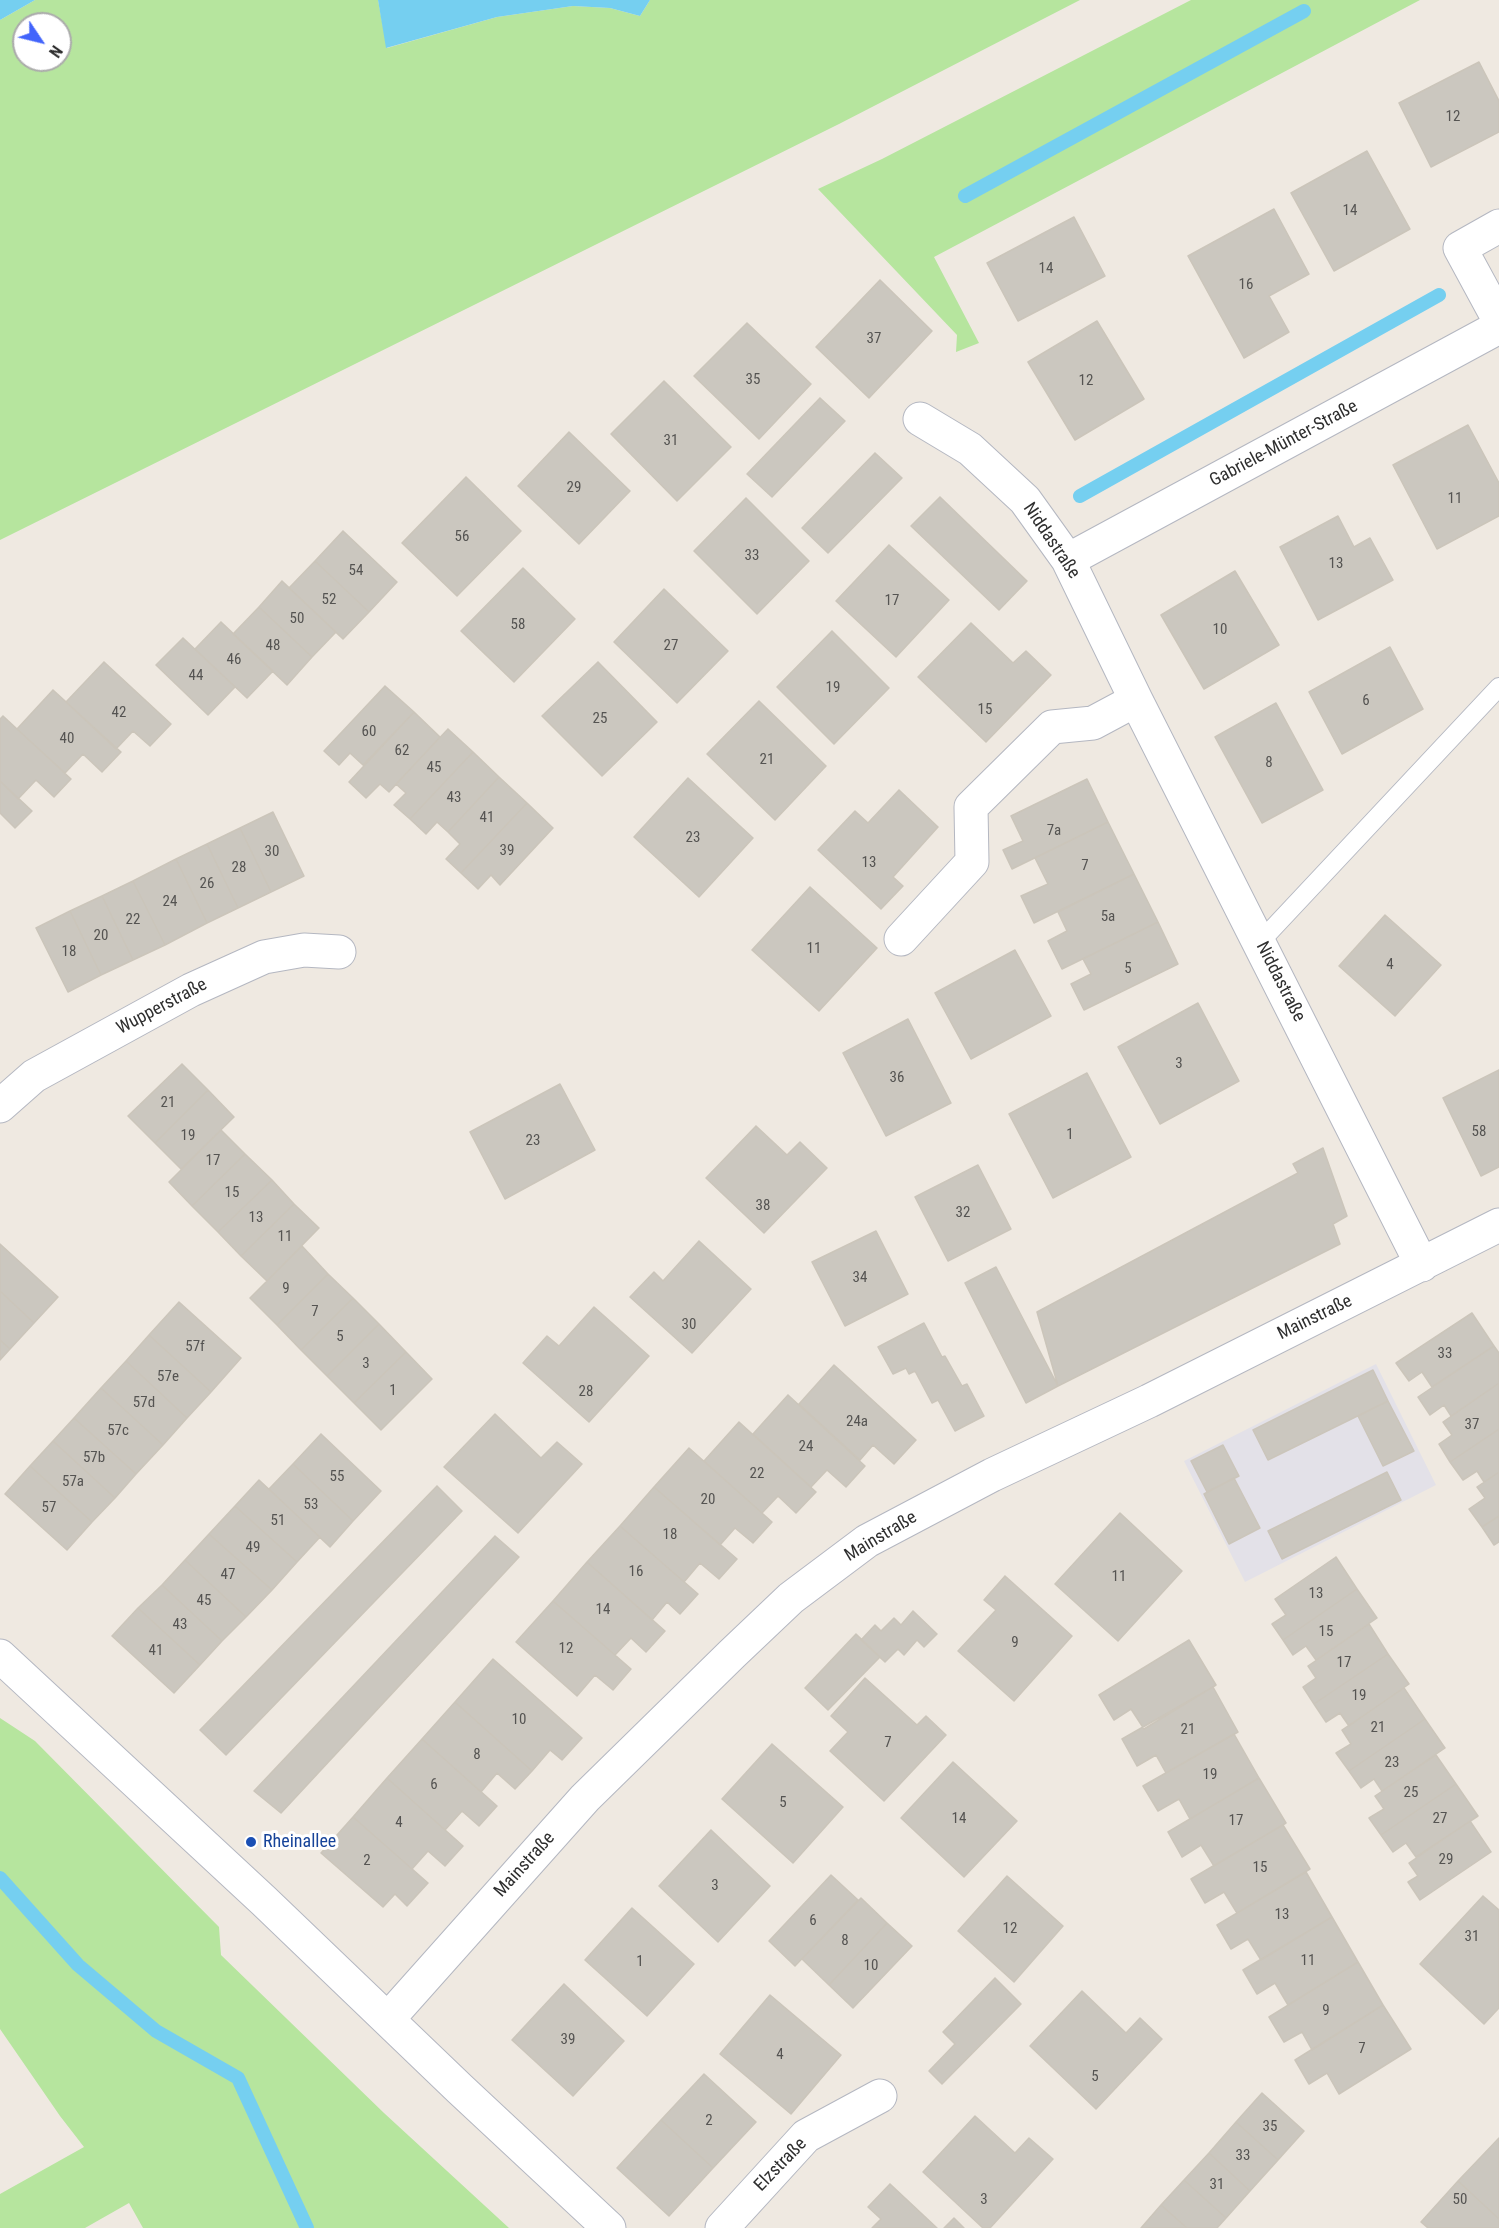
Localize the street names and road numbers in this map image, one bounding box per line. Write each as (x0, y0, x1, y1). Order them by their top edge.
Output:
street label: Gabriele-Münter-Straße (1206, 396, 1362, 492)
street label: Niddastraße (1018, 499, 1084, 583)
street label: Niddastraße (1251, 938, 1309, 1026)
street label: Wupperstraße (113, 974, 211, 1040)
street label: Mainstraße (1274, 1291, 1356, 1345)
street label: Mainstraße (841, 1507, 921, 1567)
street label: Mainstraße (490, 1828, 560, 1902)
street label: Elzstraße (750, 2134, 812, 2196)

